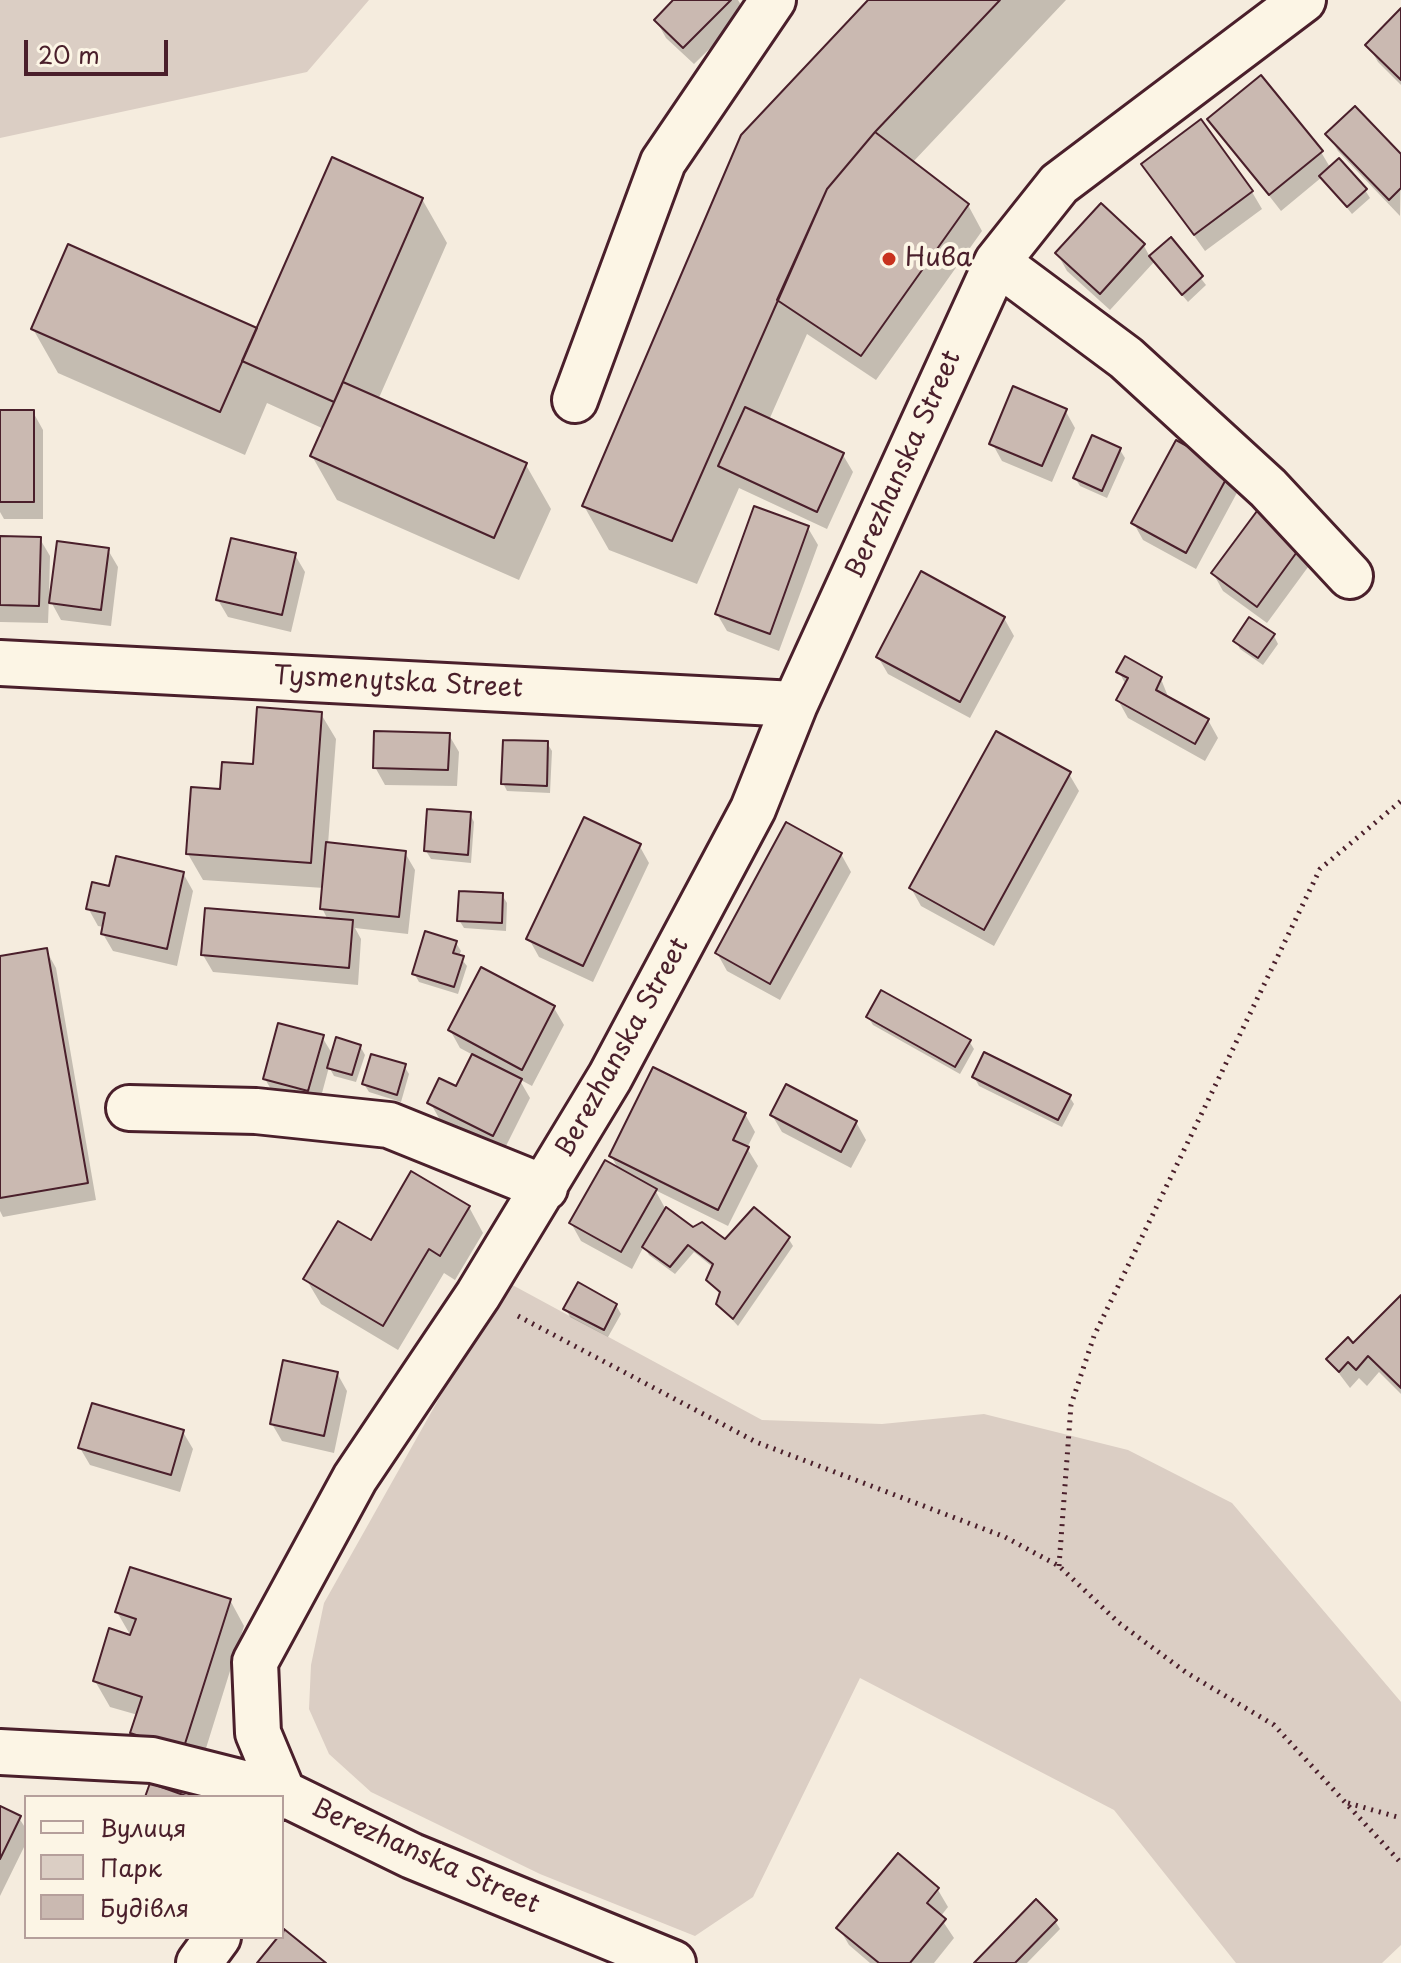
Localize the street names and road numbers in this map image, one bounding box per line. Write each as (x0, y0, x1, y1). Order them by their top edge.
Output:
street label: Berezhanska Street (840, 346, 968, 584)
street label: Tysmenytska Street (272, 661, 524, 705)
street label: Berezhanska Street (550, 933, 696, 1163)
street label: Berezhanska Street (306, 1793, 544, 1921)

